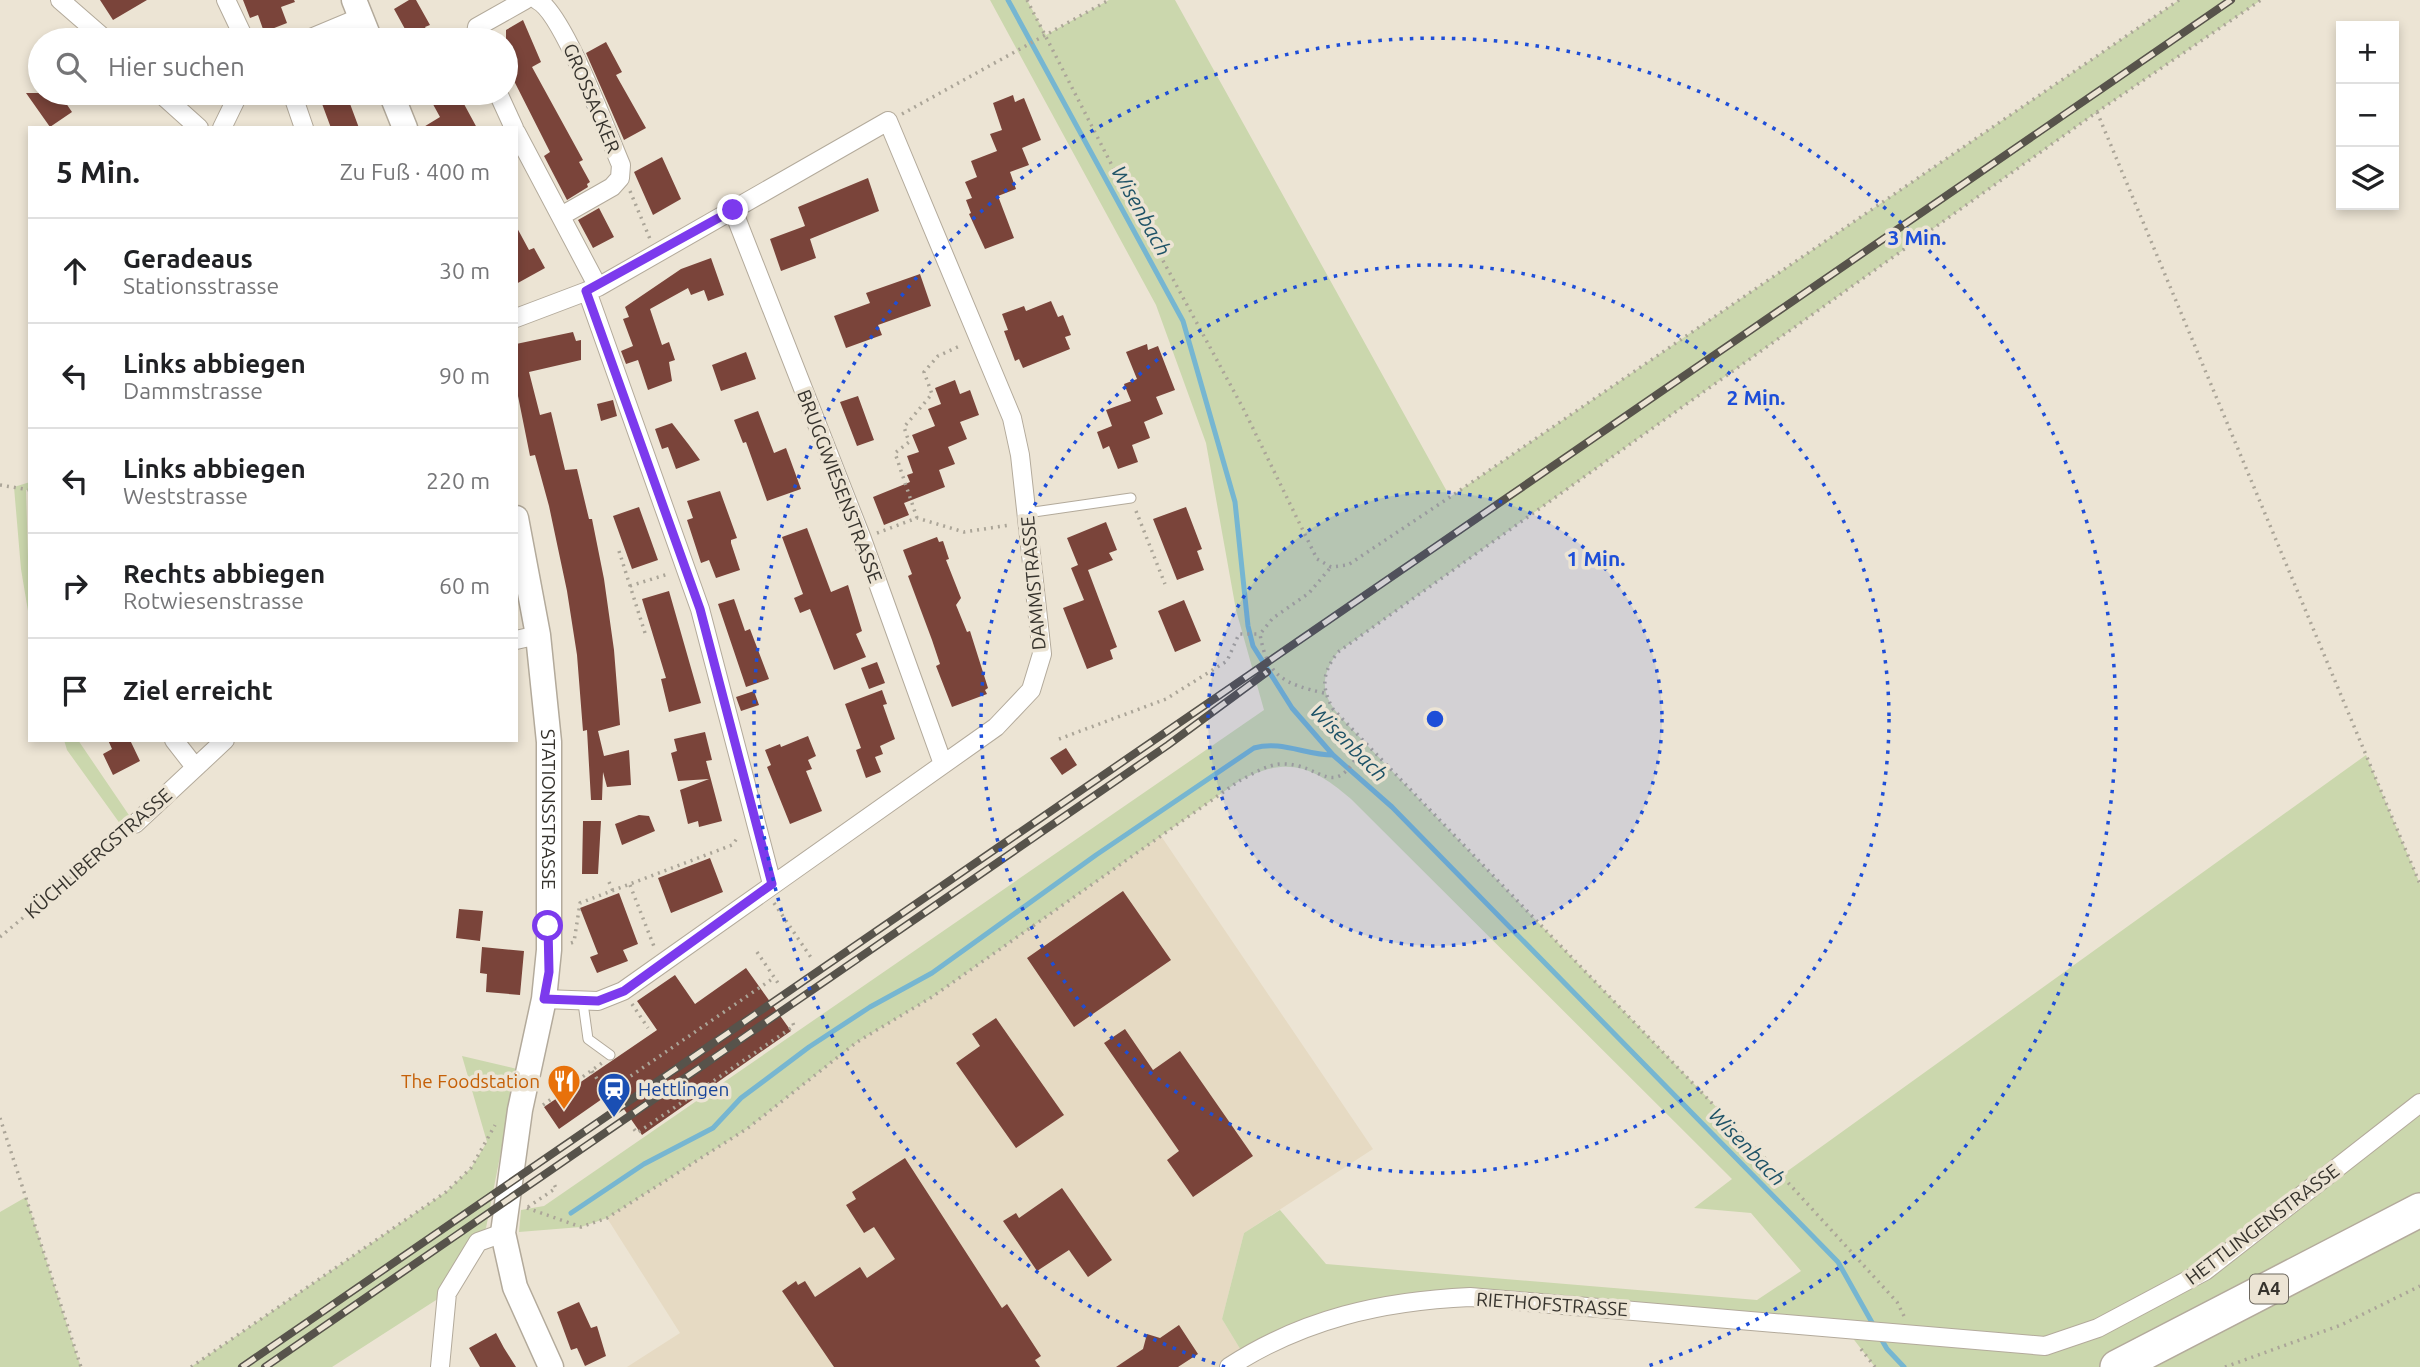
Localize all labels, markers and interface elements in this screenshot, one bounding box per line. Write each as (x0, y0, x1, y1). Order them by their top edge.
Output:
map controls (2336, 21, 2399, 210)
button: + (2336, 21, 2399, 84)
search box (28, 28, 518, 105)
street label: GROSSACKER (559, 40, 625, 156)
icon: search (52, 48, 90, 86)
text: Hier suchen (108, 52, 245, 81)
button: − (2336, 84, 2399, 147)
button: layers (2336, 147, 2399, 210)
text: 5 Min. (56, 155, 140, 189)
text: Zu Fuß · 400 m (340, 159, 490, 184)
water label: Wisenbach (1107, 161, 1176, 260)
route end (717, 194, 748, 225)
text: 3 Min. (1888, 225, 1946, 249)
text: Geradeaus (123, 244, 253, 273)
icon: ahead (56, 252, 94, 290)
text: 30 m (439, 258, 490, 283)
text: Stationsstrasse (123, 273, 279, 298)
text: Links abbiegen (123, 349, 306, 378)
icon: left (56, 357, 94, 395)
text: 90 m (439, 363, 490, 388)
text: Dammstrasse (123, 378, 263, 403)
text: 2 Min. (1727, 385, 1785, 409)
street label: BRUGGWIESENSTRASSE (793, 386, 887, 586)
text: Links abbiegen (123, 454, 306, 483)
icon: left (56, 462, 94, 500)
text: 220 m (426, 468, 490, 493)
text: Weststrasse (123, 483, 248, 508)
street label: DAMMSTRASSE (1016, 515, 1050, 651)
text: 1 Min. (1567, 546, 1625, 570)
text: Rechts abbiegen (123, 559, 325, 588)
icon: right (56, 567, 94, 605)
text: 60 m (439, 573, 490, 598)
text: Rotwiesenstrasse (123, 588, 304, 613)
icon: arrive (56, 672, 94, 710)
text: Ziel erreicht (123, 676, 273, 705)
water label: Wisenbach (1306, 699, 1393, 786)
centre of rings (1423, 707, 1447, 731)
street label: STATIONSSTRASSE (537, 728, 560, 890)
street label: KÜCHLIBERGSTRASSE (20, 783, 176, 923)
route start (532, 910, 563, 941)
restaurant icon: The Foodstation (545, 1062, 583, 1111)
place label: The Foodstation (401, 1070, 540, 1092)
station icon: Hettlingen (595, 1070, 633, 1119)
place label: Hettlingen (638, 1078, 729, 1100)
water label: Wisenbach (1705, 1102, 1791, 1190)
street label: HETTLINGENSTRASSE (2181, 1159, 2343, 1289)
road number: A4 (2250, 1274, 2288, 1304)
street label: RIETHOFSTRASSE (1475, 1288, 1629, 1320)

